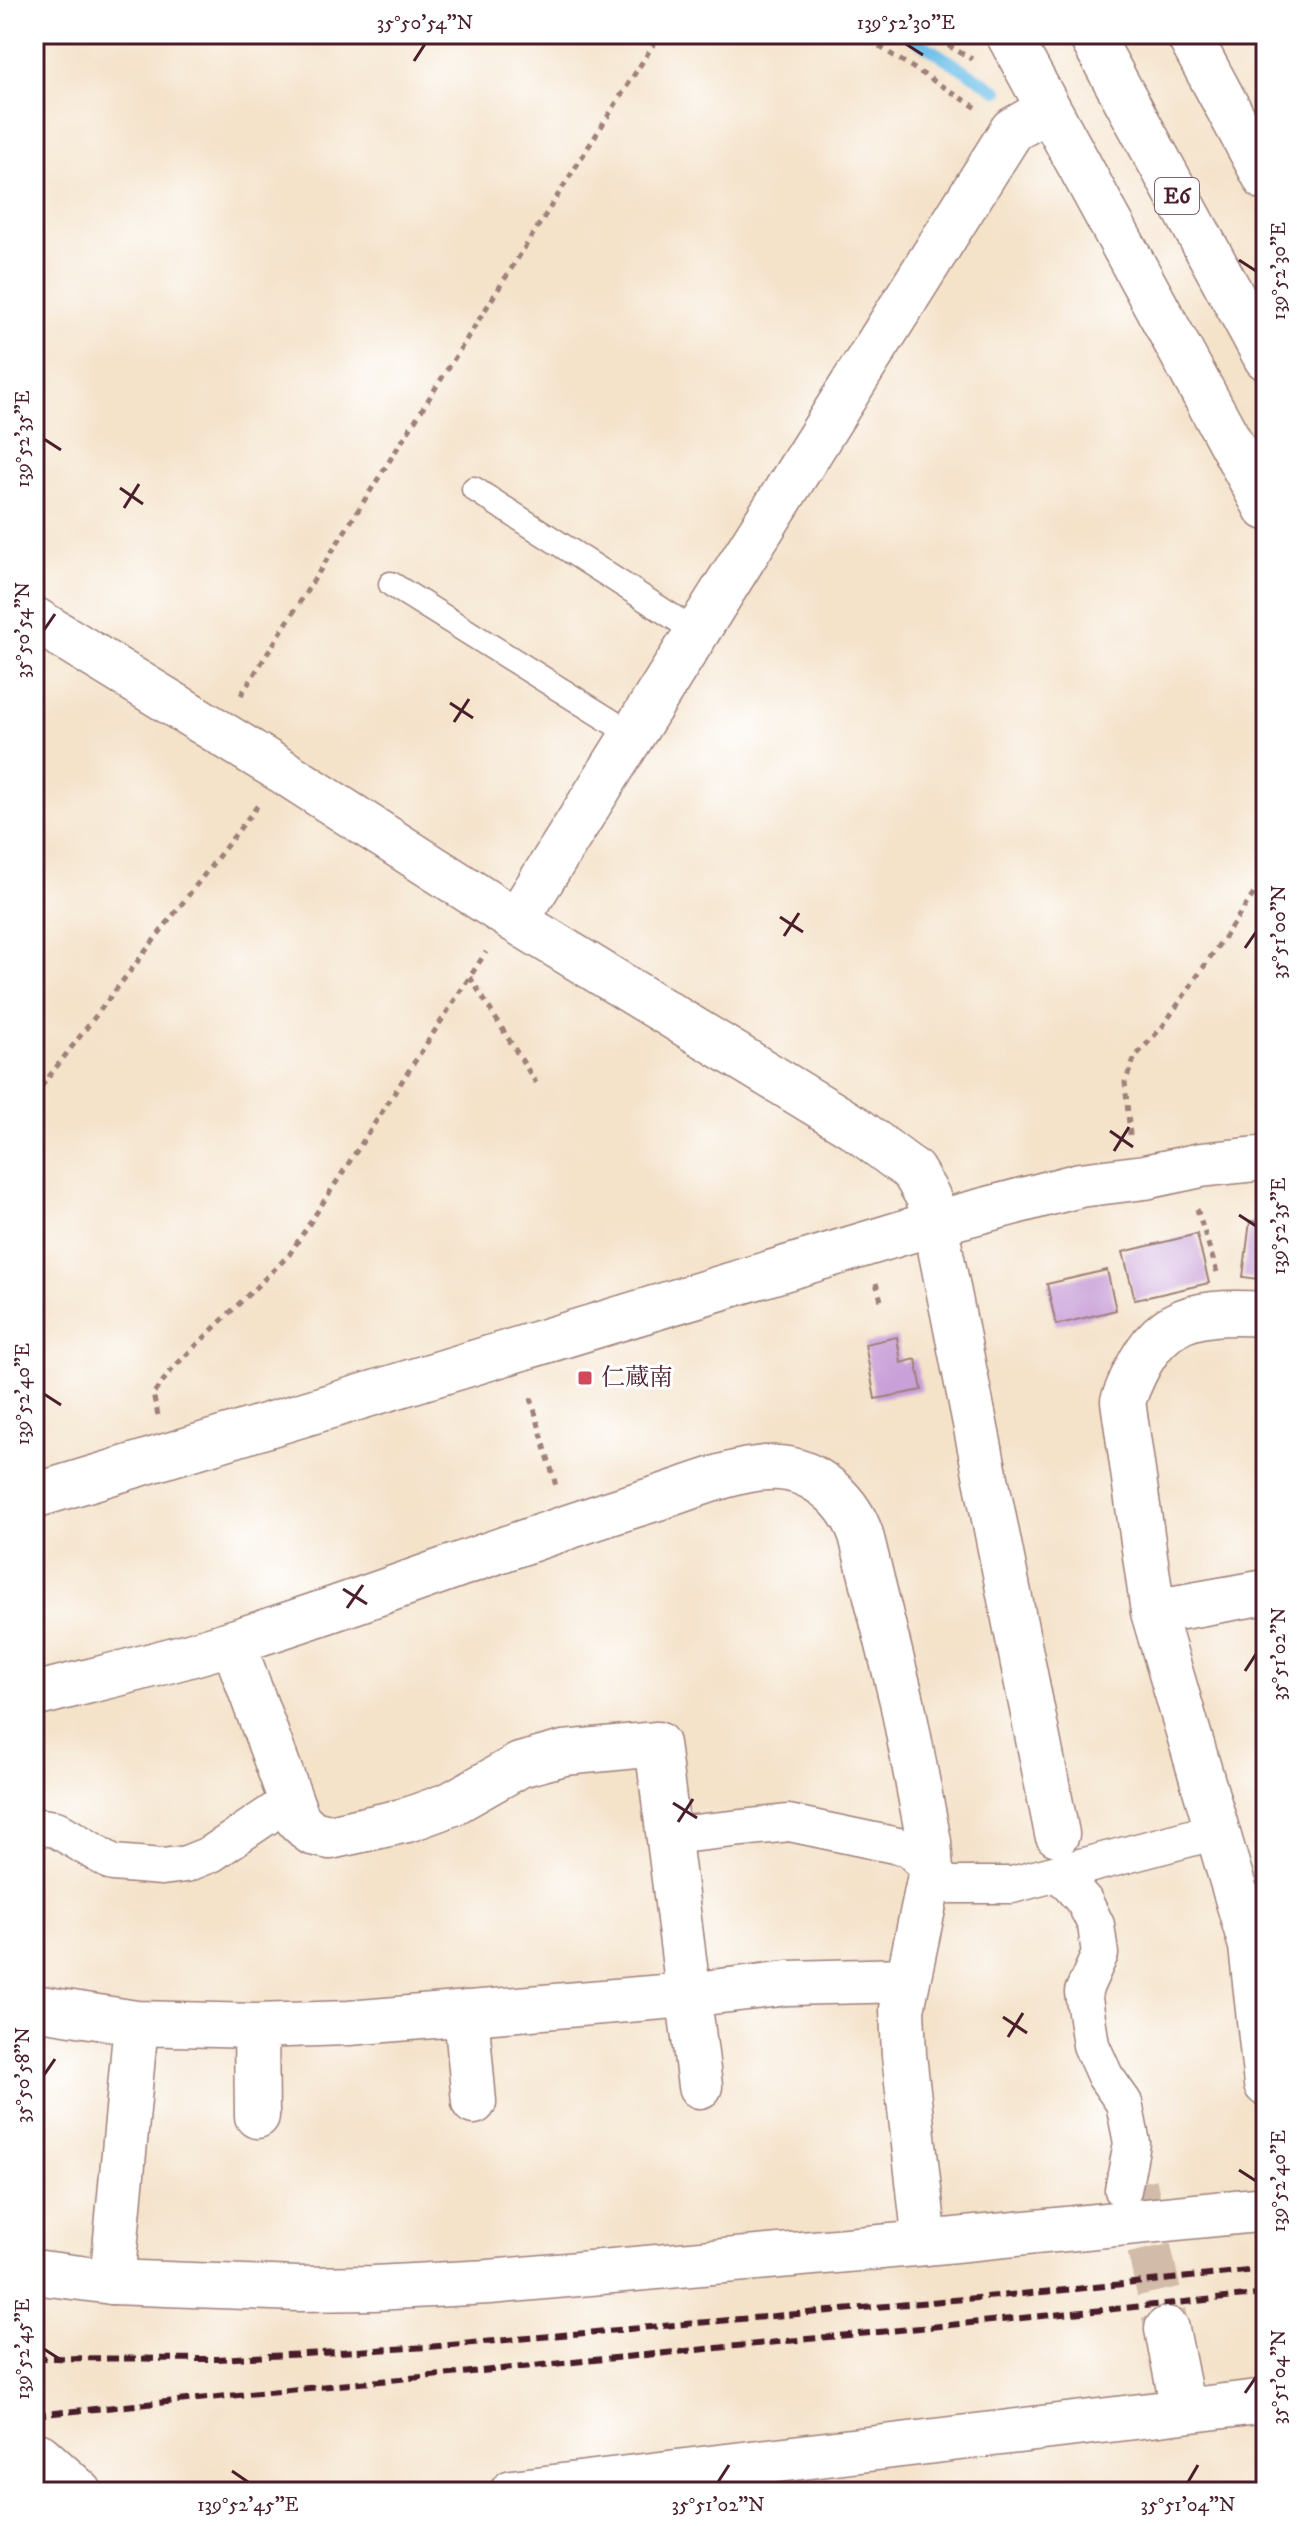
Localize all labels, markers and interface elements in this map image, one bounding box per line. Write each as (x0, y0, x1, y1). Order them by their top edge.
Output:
text: 35°50'54"N (377, 11, 473, 36)
text: 139°52'30"E (857, 11, 955, 36)
road number: E6 (1155, 178, 1199, 214)
text: 139°52'30"E (1267, 222, 1292, 320)
text: 139°52'35"E (11, 390, 36, 488)
text: 35°50'54"N (11, 582, 36, 678)
text: 35°51'00"N (1267, 885, 1292, 979)
text: 139°52'35"E (1267, 1177, 1292, 1275)
text: 139°52'40"E (11, 1343, 36, 1445)
place label: 仁蔵南 (601, 1363, 673, 1393)
marker: 仁蔵南 (576, 1369, 594, 1387)
text: 35°51'02"N (1267, 1607, 1292, 1701)
text: 35°50'58"N (11, 2027, 36, 2123)
text: 139°52'40"E (1267, 2130, 1292, 2232)
text: 139°52'45"E (11, 2298, 36, 2400)
text: 35°51'04"N (1267, 2330, 1292, 2424)
text: 139°52'45"E (197, 2493, 299, 2518)
text: 35°51'02"N (671, 2493, 765, 2518)
text: 35°51'04"N (1141, 2493, 1235, 2518)

